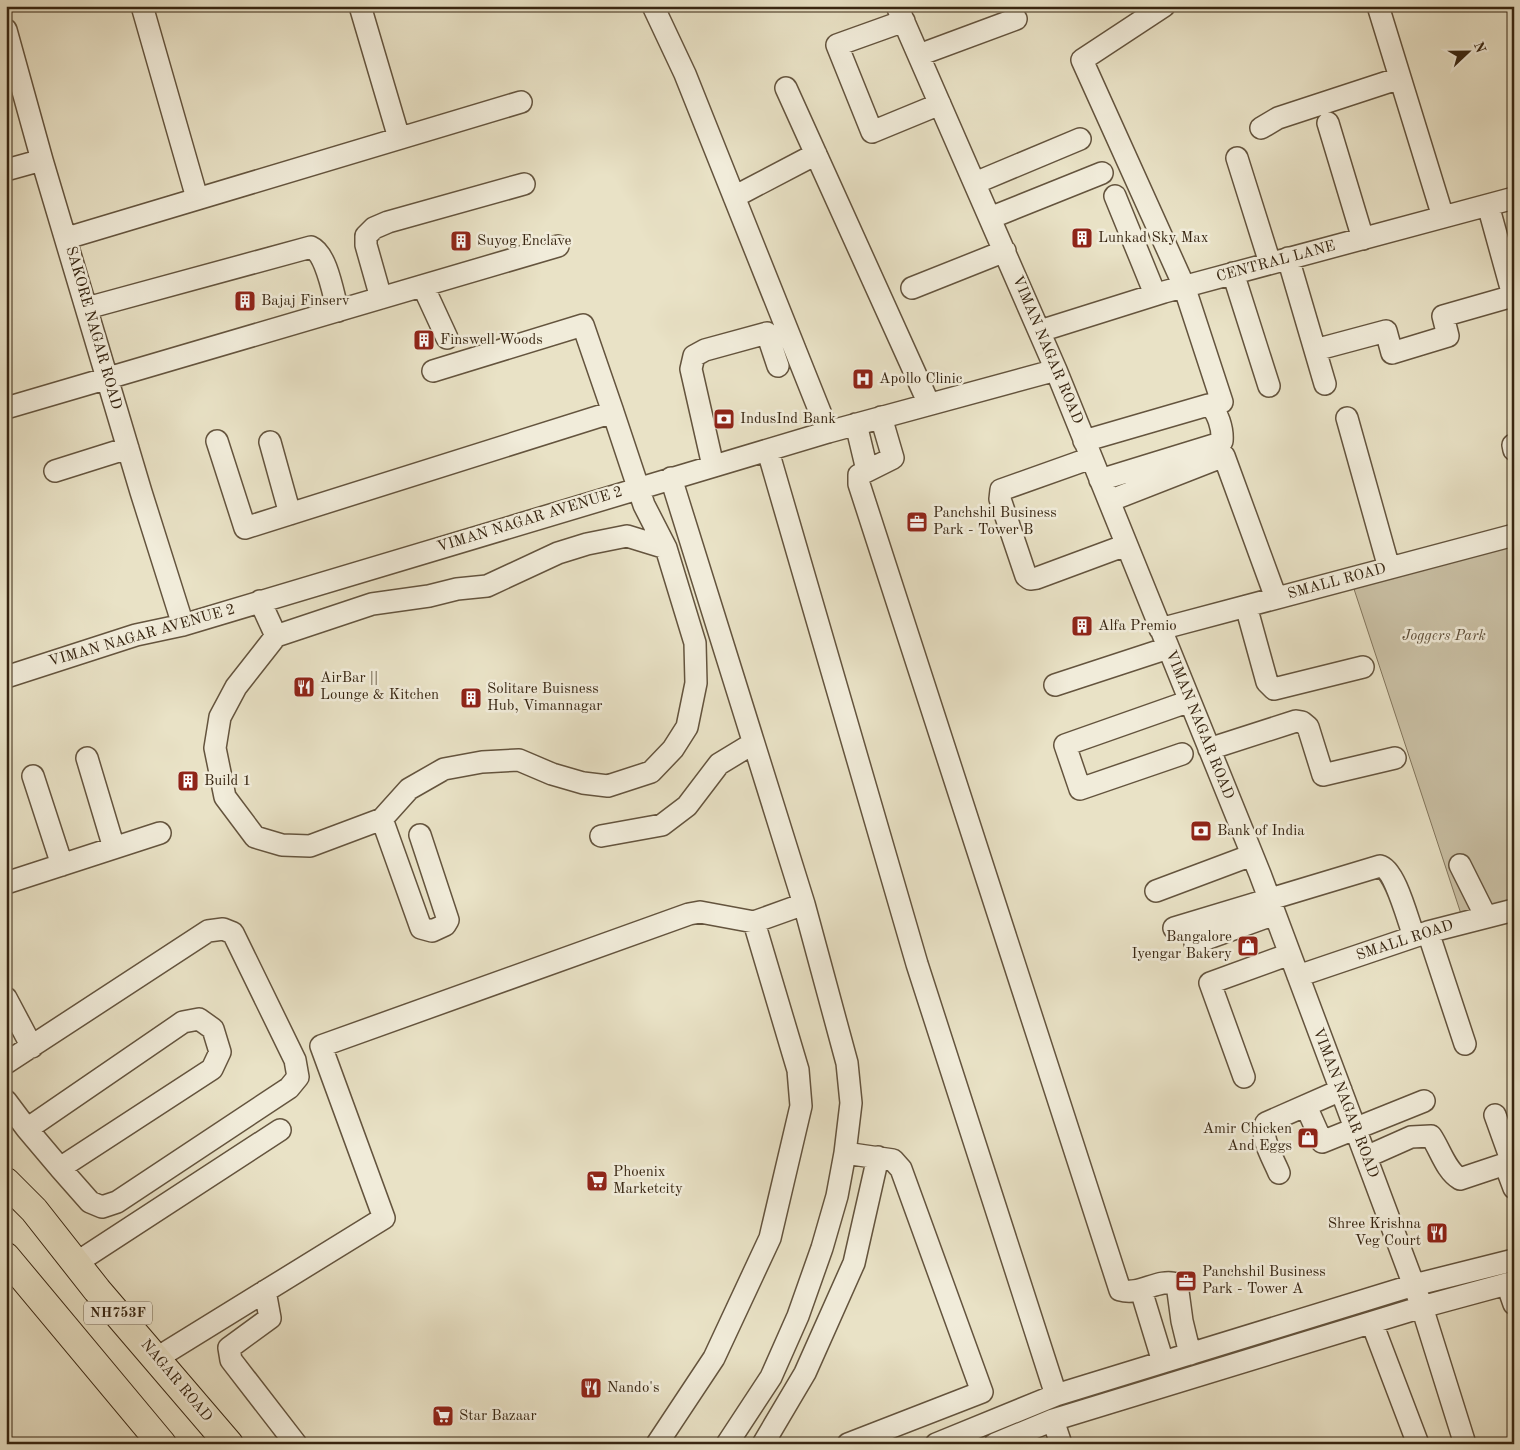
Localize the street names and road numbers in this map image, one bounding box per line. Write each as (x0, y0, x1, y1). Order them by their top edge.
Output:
street label: CENTRAL LANE (1215, 239, 1337, 285)
street label: SAKORE NAGAR ROAD (63, 245, 123, 411)
street label: VIMAN NAGAR ROAD (1009, 274, 1085, 426)
street label: VIMAN NAGAR AVENUE 2 (435, 485, 625, 555)
street label: SMALL ROAD (1286, 562, 1388, 602)
street label: VIMAN NAGAR AVENUE 2 (47, 602, 237, 670)
street label: VIMAN NAGAR ROAD (1162, 648, 1236, 802)
street label: SMALL ROAD (1355, 918, 1455, 964)
street label: VIMAN NAGAR ROAD (1309, 1026, 1381, 1180)
road number: NH753F (84, 1302, 152, 1325)
street label: NAGAR ROAD (137, 1337, 215, 1425)

